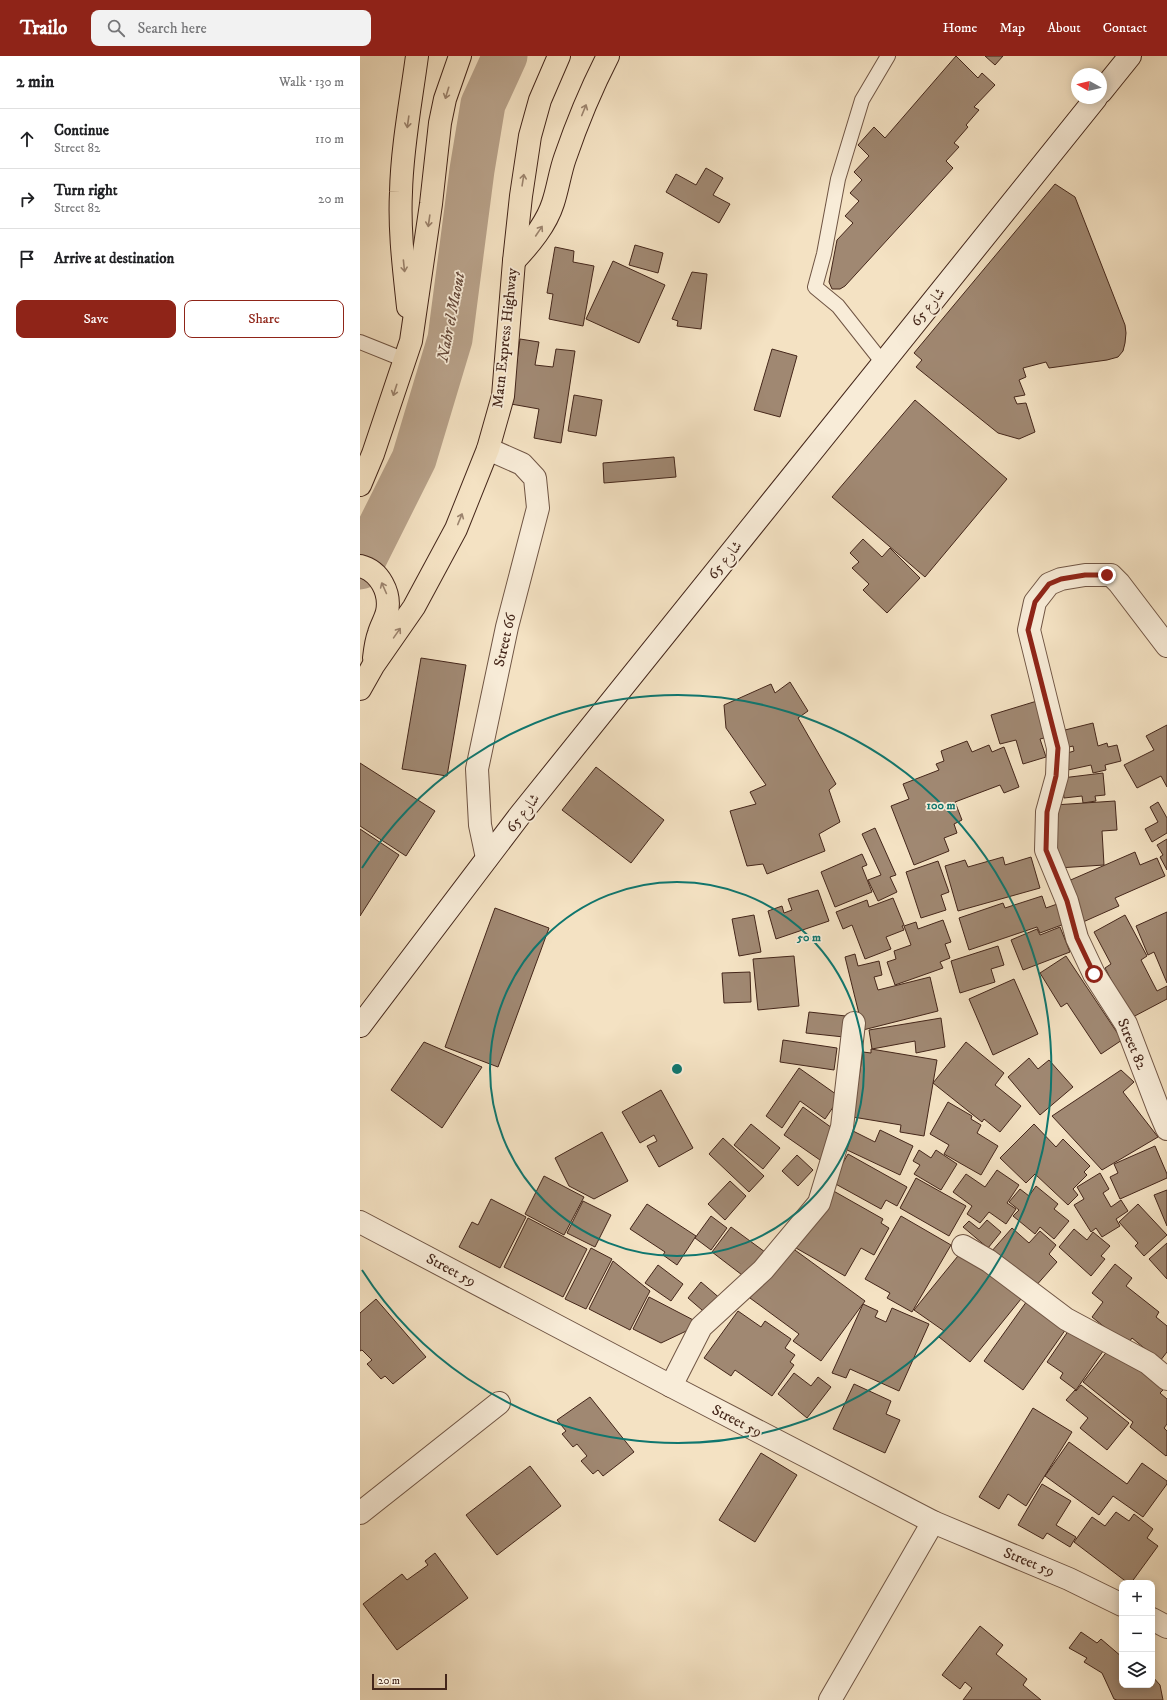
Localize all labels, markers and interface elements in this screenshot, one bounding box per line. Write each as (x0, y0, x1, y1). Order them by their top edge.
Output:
search box (91, 10, 371, 46)
text: Trailo (20, 17, 67, 40)
icon: search (105, 17, 127, 39)
text: Search here (137, 19, 207, 38)
text: Home (943, 19, 977, 37)
text: Map (999, 19, 1025, 37)
text: About (1047, 19, 1081, 37)
text: Contact (1103, 19, 1147, 37)
north arrow (1071, 68, 1107, 104)
text: 2 min (16, 71, 54, 93)
text: Walk · 130 m (279, 74, 344, 90)
one-way arrow (443, 86, 450, 99)
one-way arrow (581, 104, 588, 116)
one-way arrow (404, 115, 412, 128)
text: Continue (54, 121, 109, 140)
icon: ahead (16, 128, 38, 150)
text: 110 m (315, 131, 344, 147)
text: Street 82 (54, 140, 100, 156)
one-way arrow (519, 174, 527, 187)
text: Turn right (54, 181, 117, 200)
icon: right (16, 188, 38, 210)
text: 20 m (318, 191, 344, 207)
text: Street 82 (54, 200, 100, 216)
one-way arrow (425, 214, 433, 227)
one-way arrow (535, 226, 543, 237)
icon: arrive (16, 248, 38, 270)
text: Arrive at destination (54, 249, 174, 268)
one-way arrow (400, 259, 407, 272)
street label: Matn Express Highway (488, 266, 522, 409)
water label: Nahr el Maout (432, 270, 470, 364)
street label: شارع 65 (907, 284, 952, 332)
button: Save (16, 300, 176, 338)
button: Share (184, 300, 344, 338)
one-way arrow (391, 383, 399, 395)
one-way arrow (457, 514, 465, 526)
street label: شارع 65 (704, 537, 749, 585)
route end (1098, 566, 1116, 584)
one-way arrow (380, 583, 387, 595)
street label: Street 66 (490, 610, 521, 669)
one-way arrow (393, 627, 401, 638)
street label: شارع 65 (502, 790, 547, 838)
text: 100 m (927, 798, 955, 813)
text: 50 m (796, 930, 821, 945)
route start (1085, 965, 1103, 983)
street label: Street 82 (1113, 1016, 1151, 1073)
centre of rings (670, 1062, 684, 1076)
street label: Street 59 (423, 1249, 479, 1291)
street label: Street 59 (709, 1400, 765, 1442)
street label: Street 59 (1001, 1543, 1057, 1581)
map controls (1119, 1580, 1155, 1688)
button: + (1119, 1580, 1155, 1616)
button: − (1119, 1616, 1155, 1652)
button: layers (1119, 1652, 1155, 1688)
scale bar (372, 1672, 447, 1691)
text: 20 m (378, 1674, 400, 1688)

